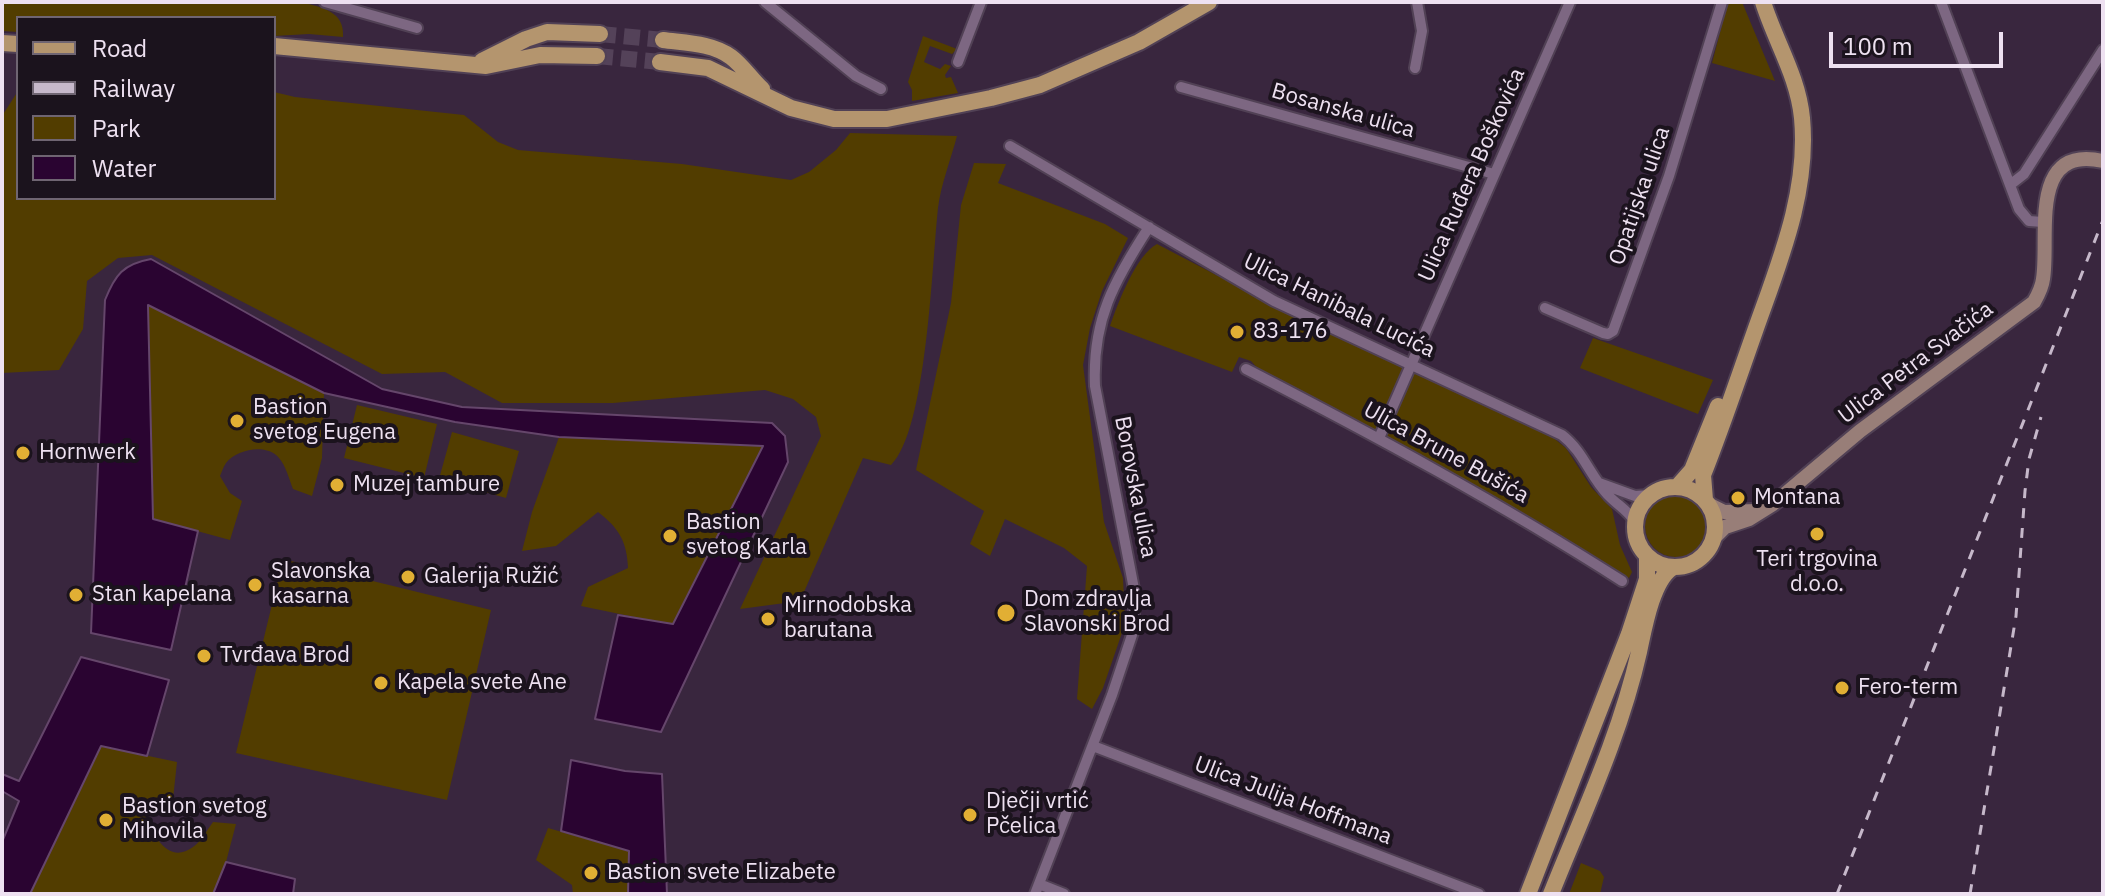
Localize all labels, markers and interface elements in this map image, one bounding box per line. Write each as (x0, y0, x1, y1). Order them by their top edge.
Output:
legend (16, 16, 276, 200)
scale bar (1833, 16, 2007, 66)
text: 100 m (1843, 30, 1913, 62)
text: Road (92, 32, 147, 64)
street label: Ulica Ruđera Boškovića (1413, 64, 1531, 286)
text: Railway (92, 72, 175, 104)
street label: Bosanska ulica (1268, 78, 1418, 144)
text: Park (92, 112, 141, 144)
street label: Opatijska ulica (1604, 123, 1676, 269)
text: Water (92, 152, 156, 184)
street label: Ulica Hanibala Lucića (1239, 248, 1439, 364)
street label: Ulica Petra Svačića (1834, 296, 1998, 430)
place label: 83-176 (1253, 319, 1328, 345)
marker: 83-176 (1228, 323, 1246, 341)
place label: Bastion svetog Eugena (253, 395, 396, 446)
street label: Ulica Brune Bušića (1359, 397, 1533, 509)
marker: Bastion svetog Eugena (228, 412, 246, 430)
street label: Borovska ulica (1108, 414, 1162, 560)
place label: Hornwerk (39, 440, 136, 466)
marker: Hornwerk (14, 444, 32, 462)
place label: Muzej tambure (353, 472, 500, 498)
marker: Muzej tambure (328, 476, 346, 494)
place label: Montana (1754, 485, 1840, 511)
marker: Montana (1729, 489, 1747, 507)
place label: Bastion svetog Karla (686, 510, 807, 562)
marker: Teri trgovina d.o.o. (1808, 525, 1826, 543)
marker: Bastion svetog Karla (661, 527, 679, 545)
place label: Teri trgovina d.o.o. (1756, 547, 1878, 598)
place label: Slavonska kasarna (271, 559, 371, 610)
place label: Galerija Ružić (424, 564, 558, 590)
marker: Galerija Ružić (399, 568, 417, 586)
marker: Slavonska kasarna (246, 576, 264, 594)
place label: Stan kapelana (92, 582, 232, 608)
marker: Stan kapelana (67, 586, 85, 604)
place label: Dom zdravlja Slavonski Brod (1024, 587, 1170, 638)
place label: Mirnodobska barutana (784, 593, 912, 644)
marker: Dom zdravlja Slavonski Brod (995, 602, 1017, 624)
marker: Mirnodobska barutana (759, 610, 777, 628)
place label: Tvrđava Brod (220, 643, 350, 669)
marker: Tvrđava Brod (195, 647, 213, 665)
place label: Kapela svete Ane (397, 670, 567, 696)
marker: Kapela svete Ane (372, 674, 390, 692)
place label: Fero-term (1858, 675, 1958, 701)
marker: Fero-term (1833, 679, 1851, 697)
street label: Ulica Julija Hoffmana (1191, 751, 1395, 851)
place label: Dječji vrtić Pčelica (986, 789, 1089, 840)
place label: Bastion svetog Mihovila (122, 794, 267, 846)
marker: Dječji vrtić Pčelica (961, 806, 979, 824)
marker: Bastion svetog Mihovila (97, 811, 115, 829)
place label: Bastion svete Elizabete (607, 860, 836, 886)
marker: Bastion svete Elizabete (582, 864, 600, 882)

